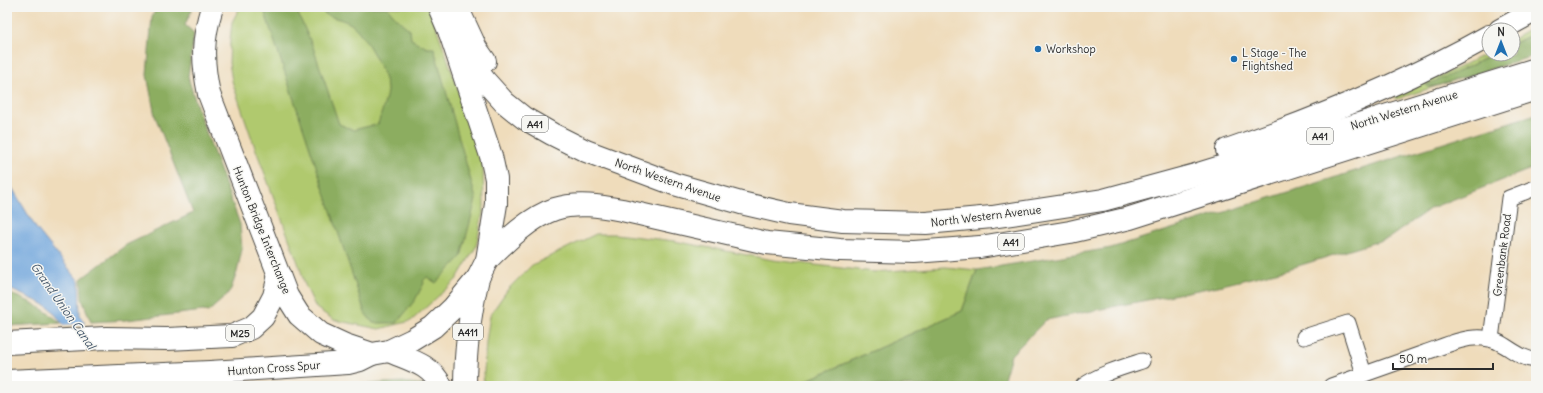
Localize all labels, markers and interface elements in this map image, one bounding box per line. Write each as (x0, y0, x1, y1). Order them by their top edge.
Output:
north arrow (1481, 22, 1521, 62)
text: N (1497, 25, 1505, 39)
place label: Workshop (1046, 42, 1096, 56)
marker: Workshop (1033, 44, 1043, 54)
place label: L Stage - The Flightshed (1242, 46, 1307, 73)
marker: L Stage - The Flightshed (1229, 54, 1239, 64)
street label: North Western Avenue (1349, 87, 1459, 133)
road number: A41 (522, 116, 548, 132)
road number: A41 (1307, 128, 1333, 144)
street label: North Western Avenue (613, 155, 723, 205)
street label: Hunton Bridge Interchange (230, 164, 294, 296)
street label: North Western Avenue (930, 202, 1042, 230)
street label: Greenbank Road (1490, 212, 1514, 297)
road number: A41 (998, 234, 1024, 250)
water label: Grand Union Canal (28, 259, 100, 354)
road number: A411 (453, 324, 483, 340)
road number: M25 (226, 325, 254, 341)
scale bar (1393, 345, 1493, 371)
text: 50 m (1399, 351, 1428, 366)
street label: Hunton Cross Spur (227, 358, 321, 378)

